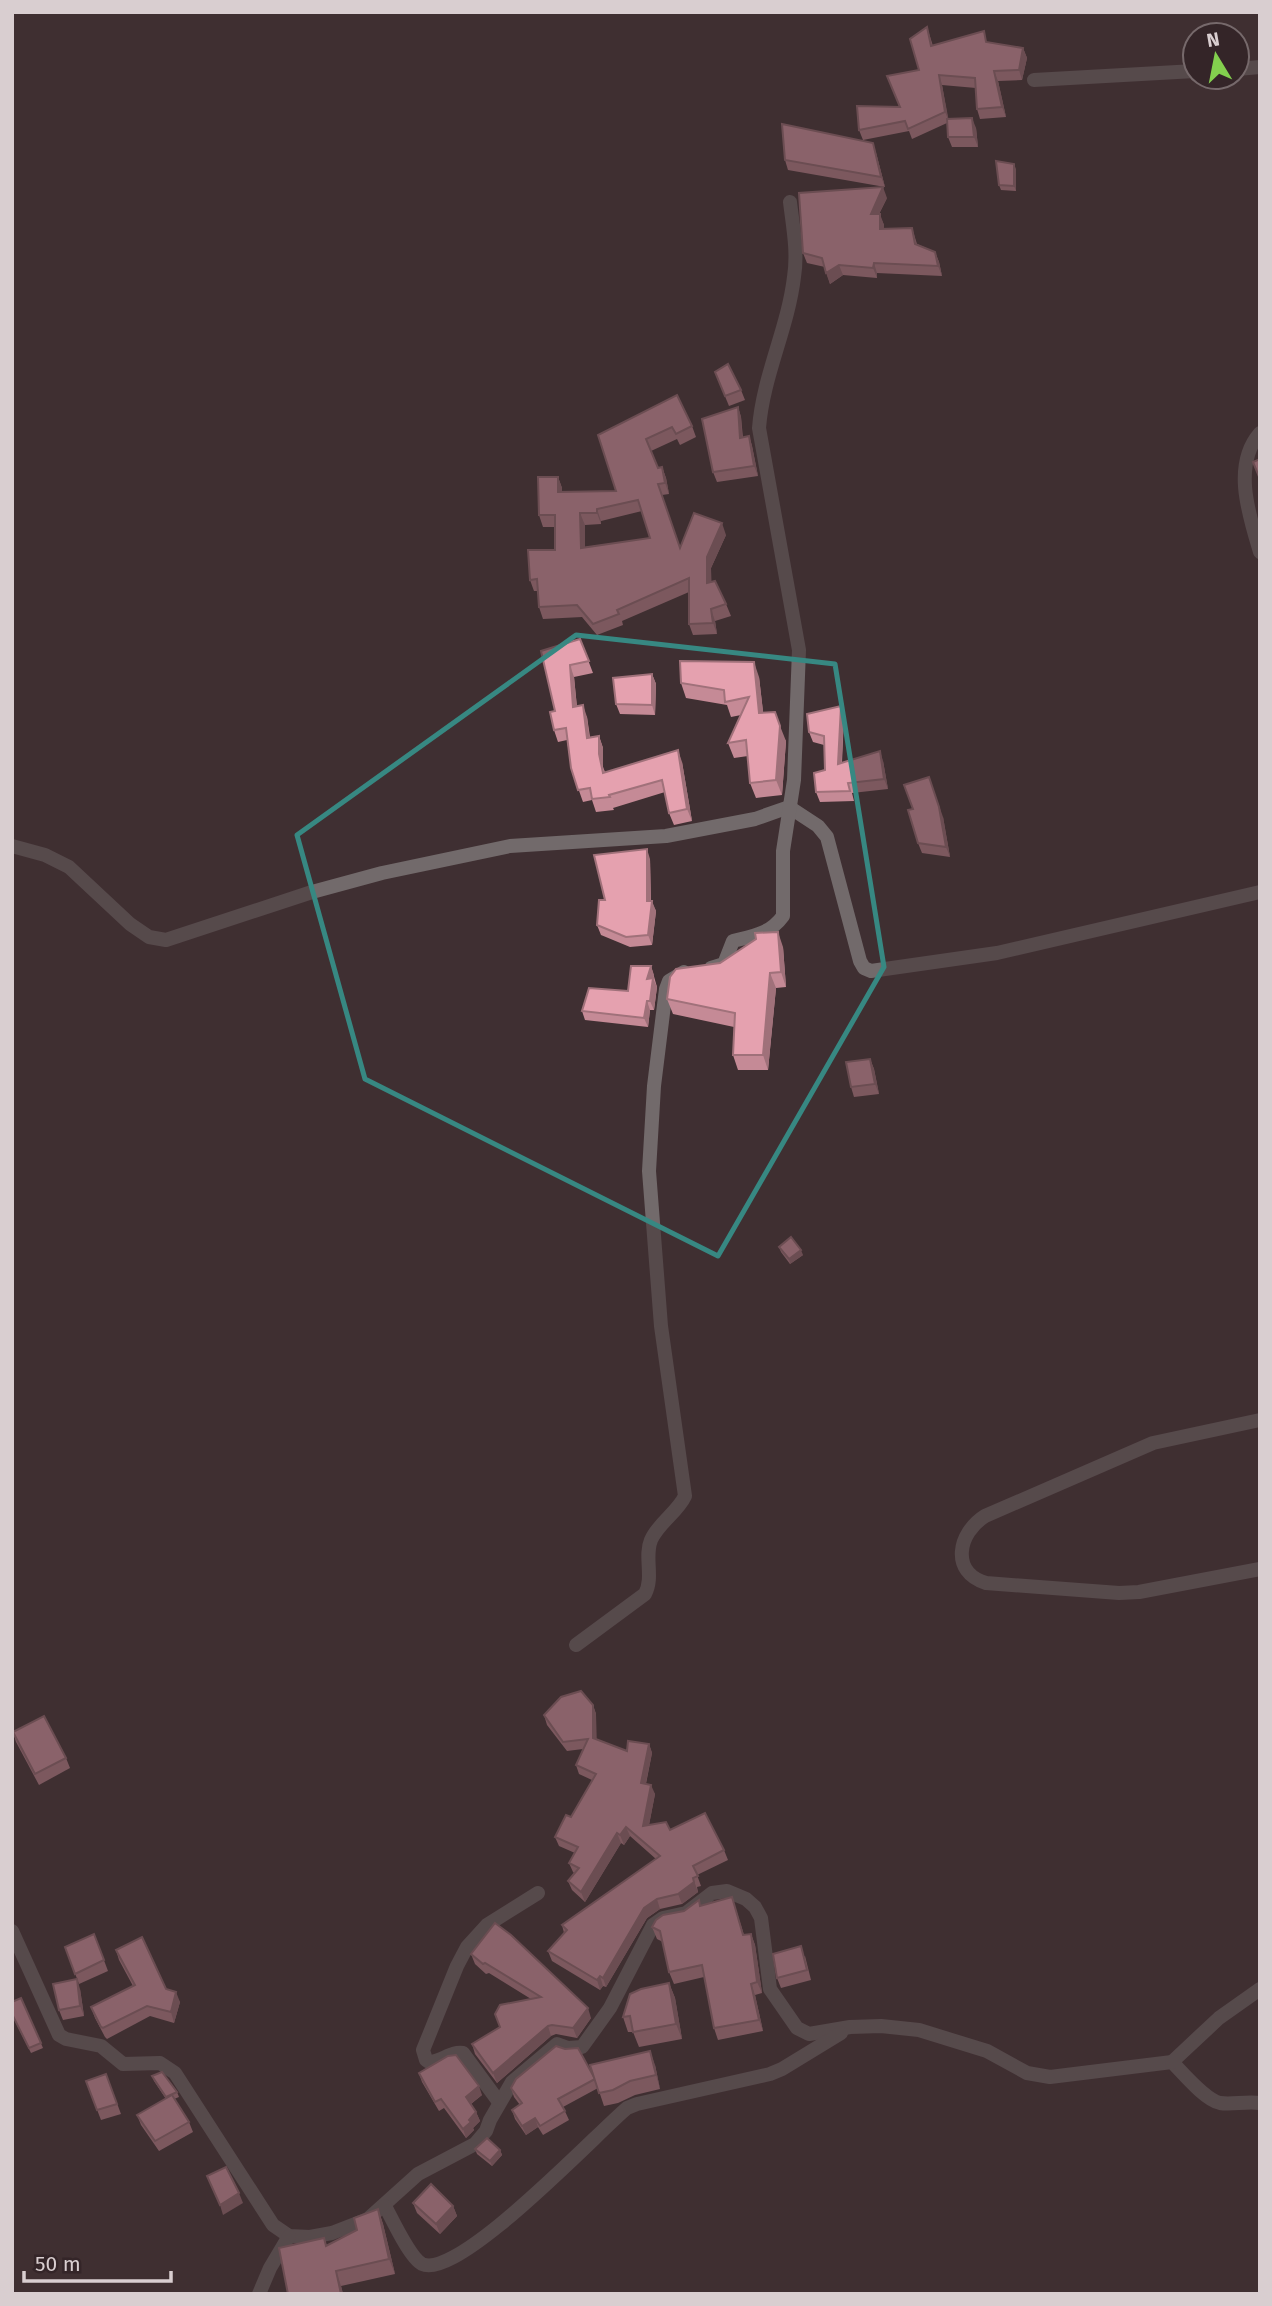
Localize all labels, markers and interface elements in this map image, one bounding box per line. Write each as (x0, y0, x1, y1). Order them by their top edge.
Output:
north arrow (1181, 21, 1251, 91)
text: N (1205, 27, 1221, 52)
scale bar (24, 2240, 172, 2284)
text: 50 m (35, 2251, 81, 2277)

